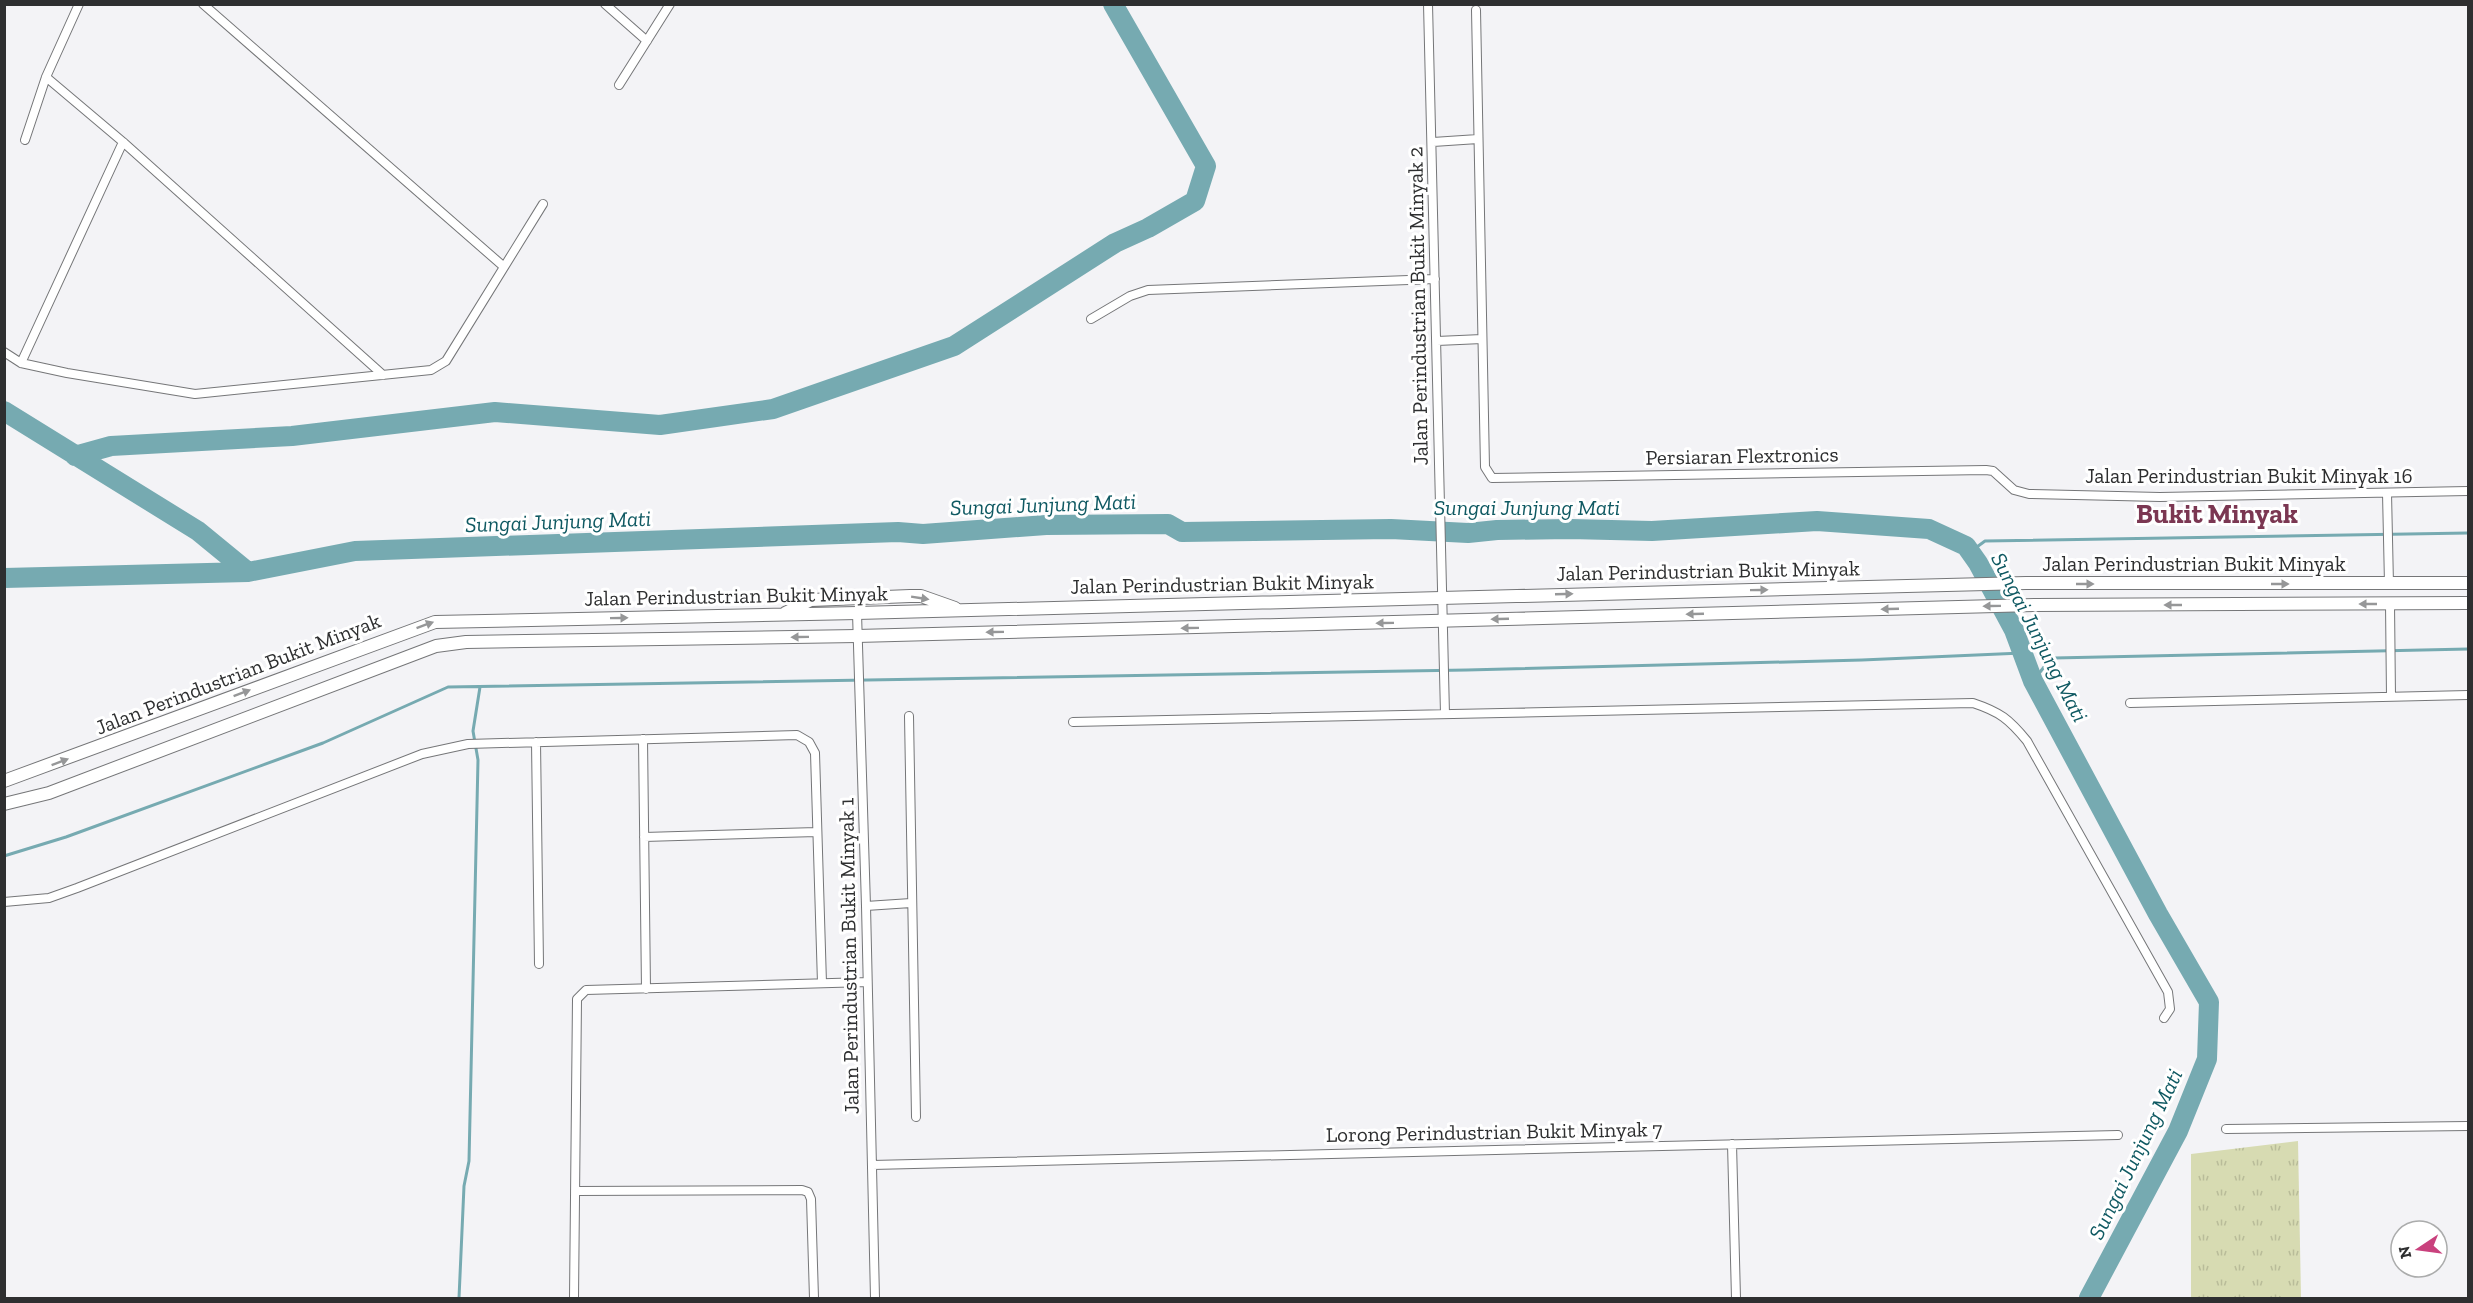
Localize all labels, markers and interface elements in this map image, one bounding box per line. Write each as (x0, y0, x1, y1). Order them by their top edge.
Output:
street label: Jalan Perindustrian Bukit Minyak 2 (1402, 146, 1433, 466)
street label: Persiaran Flextronics (1645, 441, 1839, 470)
street label: Jalan Perindustrian Bukit Minyak 16 (2085, 463, 2413, 488)
water label: Sungai Junjung Mati (949, 488, 1137, 521)
water label: Sungai Junjung Mati (1434, 494, 1620, 521)
district label: Bukit Minyak (2136, 498, 2298, 530)
water label: Sungai Junjung Mati (464, 505, 652, 538)
water label: Sungai Junjung Mati (1985, 548, 2094, 726)
street label: Jalan Perindustrian Bukit Minyak (2042, 551, 2346, 576)
street label: Jalan Perindustrian Bukit Minyak (1556, 555, 1860, 586)
street label: Jalan Perindustrian Bukit Minyak (1070, 568, 1374, 599)
one-way arrow (2075, 579, 2094, 589)
one-way arrow (2270, 579, 2289, 589)
street label: Jalan Perindustrian Bukit Minyak (584, 580, 888, 611)
one-way arrow (1750, 585, 1769, 594)
one-way arrow (1555, 590, 1574, 599)
one-way arrow (911, 593, 930, 602)
one-way arrow (2359, 599, 2378, 609)
one-way arrow (2164, 600, 2183, 610)
one-way arrow (1982, 601, 2001, 611)
one-way arrow (1880, 604, 1899, 613)
street label: Jalan Perindustrian Bukit Minyak (92, 607, 384, 740)
one-way arrow (1685, 609, 1704, 619)
one-way arrow (610, 613, 629, 622)
one-way arrow (1491, 615, 1510, 624)
one-way arrow (1375, 618, 1394, 627)
one-way arrow (416, 620, 434, 630)
one-way arrow (1180, 623, 1199, 632)
one-way arrow (986, 628, 1005, 637)
one-way arrow (791, 632, 810, 642)
one-way arrow (233, 688, 251, 698)
one-way arrow (51, 756, 69, 766)
street label: Jalan Perindustrian Bukit Minyak 1 (833, 798, 864, 1114)
water label: Sungai Junjung Mati (2082, 1065, 2188, 1244)
street label: Lorong Perindustrian Bukit Minyak 7 (1326, 1116, 1663, 1147)
north arrow (2389, 1219, 2449, 1279)
text: N (2394, 1244, 2415, 1260)

